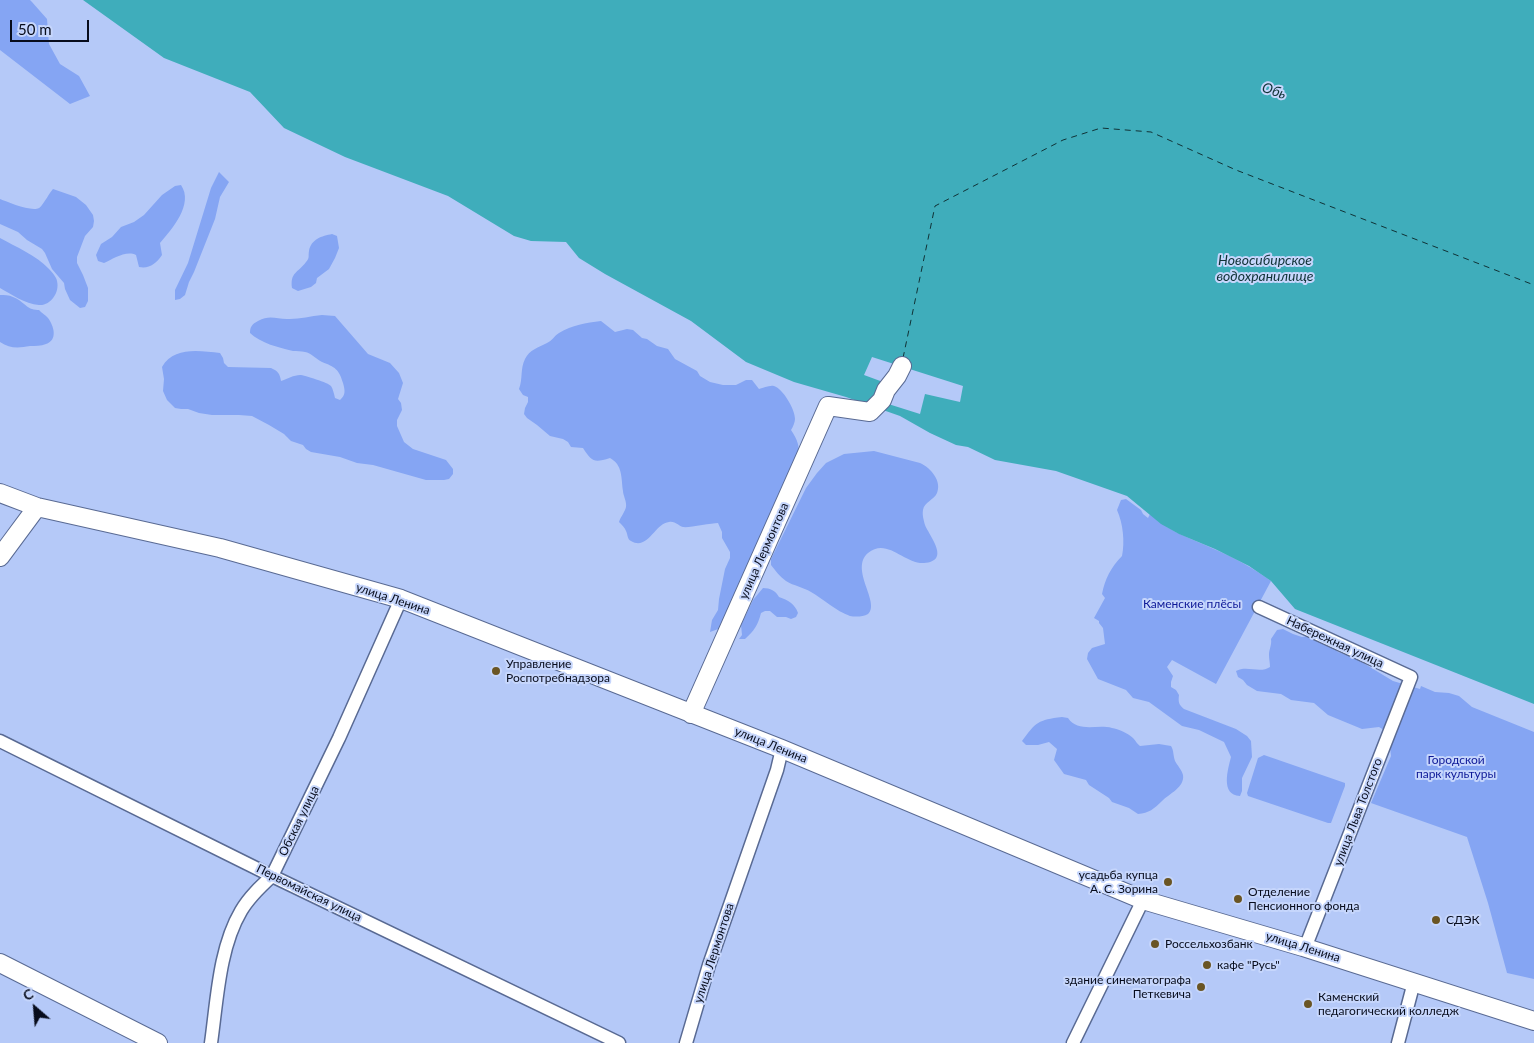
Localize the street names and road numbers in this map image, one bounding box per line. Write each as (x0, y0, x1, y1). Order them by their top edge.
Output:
street label: улица Лермонтова (736, 501, 792, 601)
street label: улица Ленина (354, 580, 432, 618)
street label: Набережная улица (1284, 613, 1386, 671)
street label: улица Ленина (733, 724, 809, 766)
street label: улица Льва Толстого (1331, 756, 1385, 868)
street label: Обская улица (276, 784, 322, 858)
street label: Первомайская улица (254, 861, 364, 925)
street label: улица Лермонтова (691, 901, 737, 1005)
street label: улица Ленина (1264, 929, 1342, 965)

